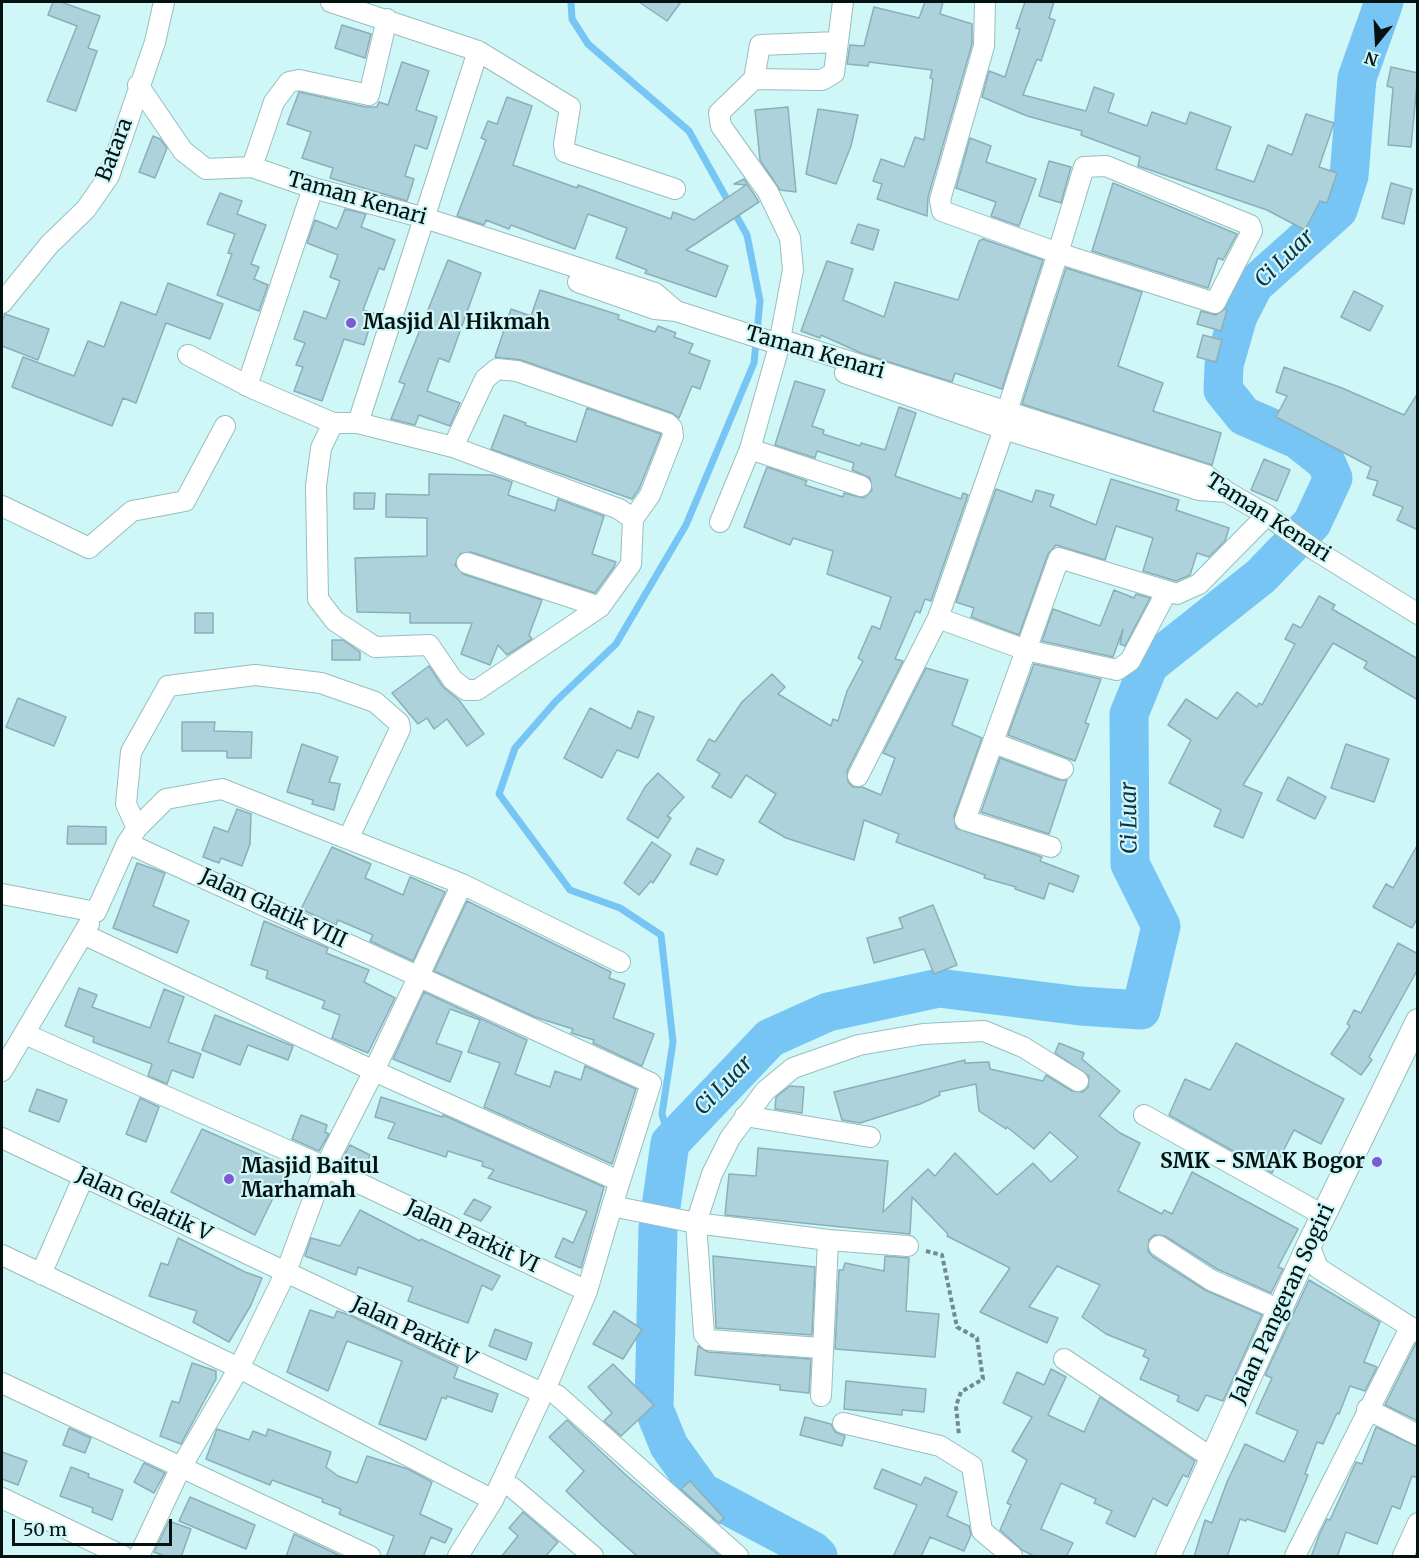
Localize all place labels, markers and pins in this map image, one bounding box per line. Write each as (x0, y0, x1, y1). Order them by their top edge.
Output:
place label: Masjid Al Hikmah (363, 310, 550, 336)
marker: Masjid Al Hikmah (344, 316, 358, 330)
place label: SMK - SMAK Bogor (1160, 1149, 1365, 1175)
place label: Masjid Baitul Marhamah (241, 1154, 379, 1204)
marker: SMK - SMAK Bogor (1370, 1155, 1384, 1169)
marker: Masjid Baitul Marhamah (222, 1172, 236, 1186)

